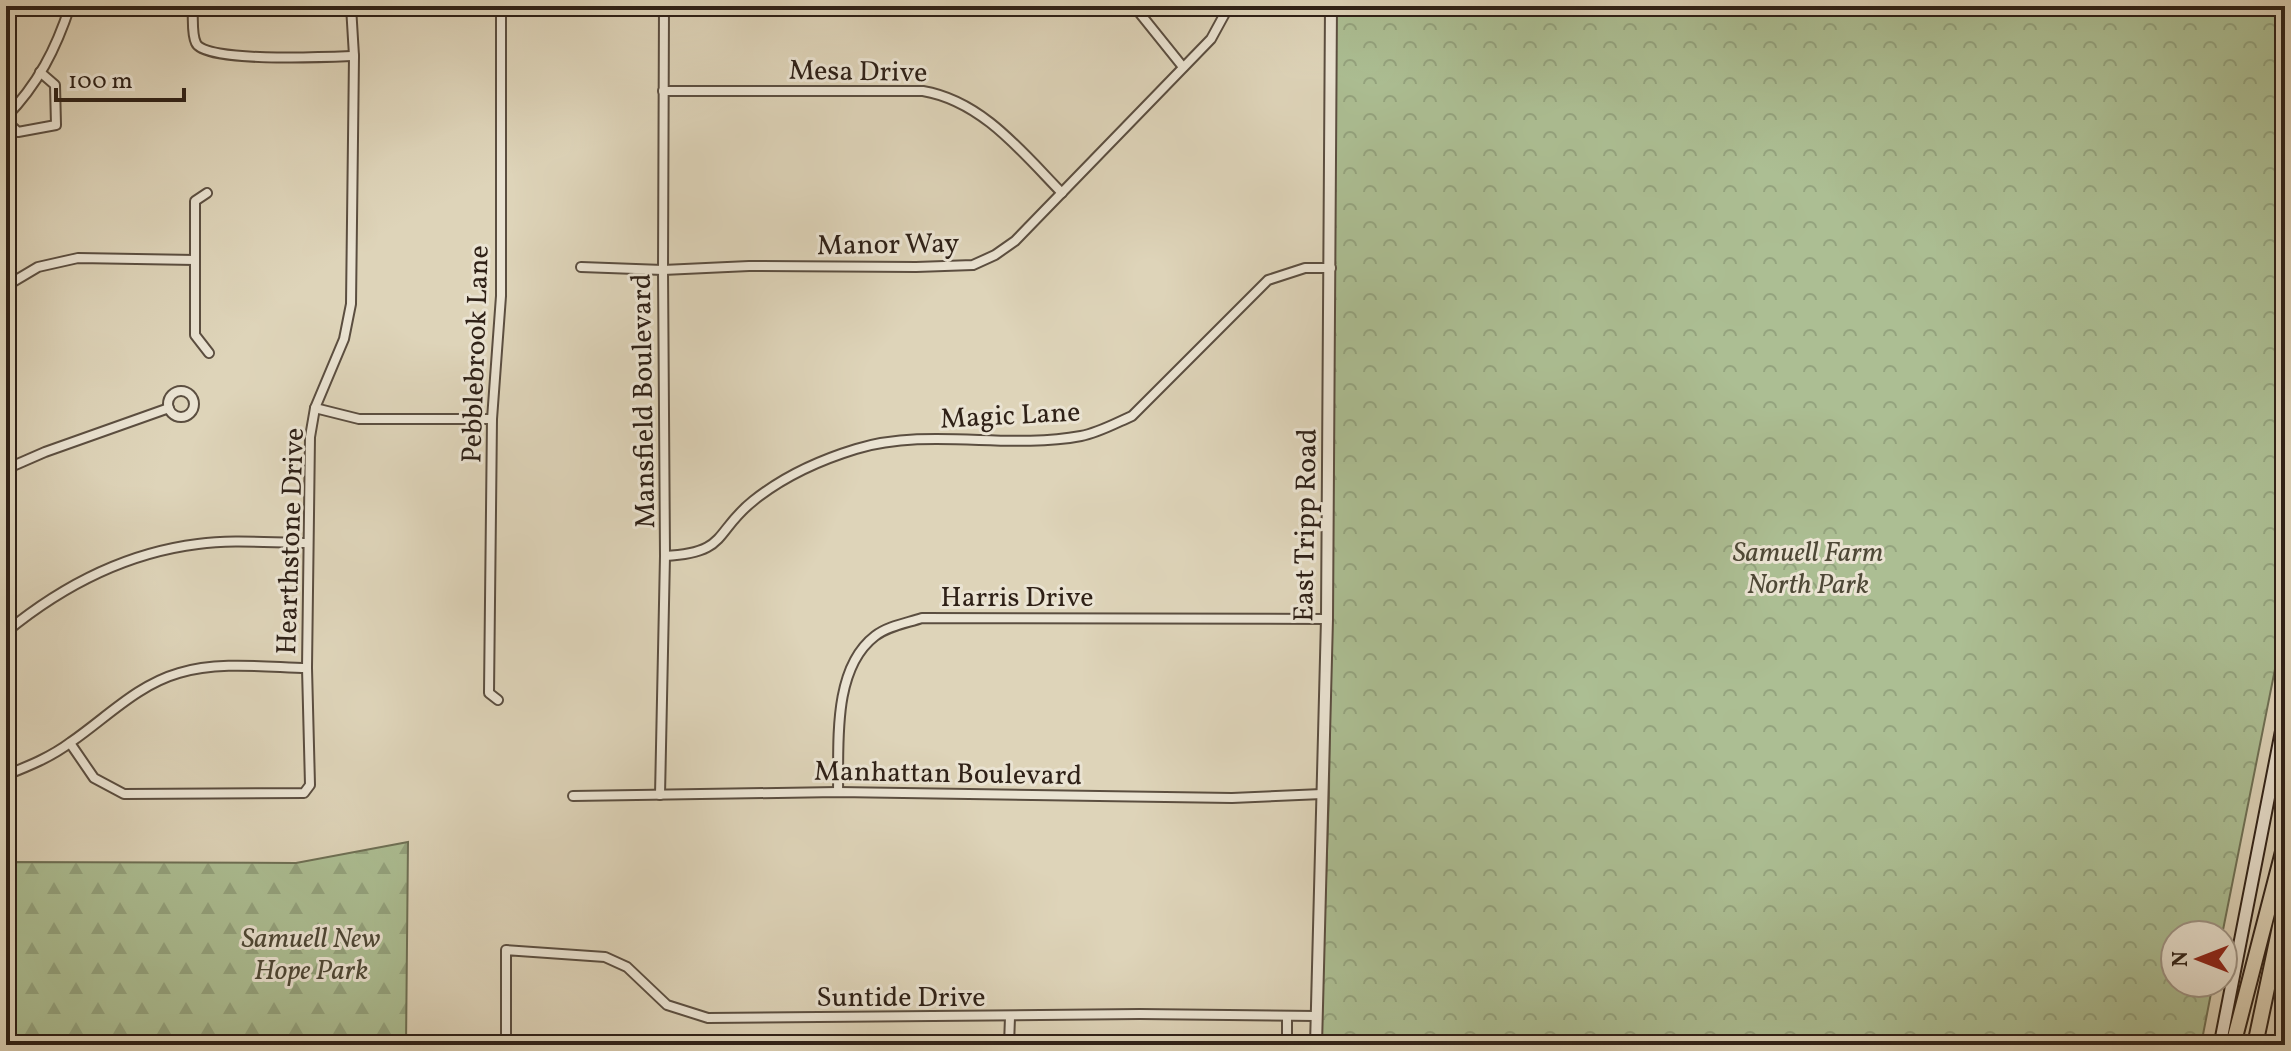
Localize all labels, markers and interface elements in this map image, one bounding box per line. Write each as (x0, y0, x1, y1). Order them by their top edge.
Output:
scale bar (56, 52, 184, 102)
street label: Mesa Drive (788, 52, 928, 93)
text: 100 m (68, 65, 133, 99)
street label: Manor Way (816, 225, 960, 266)
street label: Pebblebrook Lane (453, 245, 500, 464)
street label: Mansfield Boulevard (623, 273, 666, 529)
street label: Magic Lane (939, 393, 1081, 440)
street label: Hearthstone Drive (268, 427, 315, 655)
street label: East Tripp Road (1285, 428, 1328, 622)
park label: Samuell Farm North Park (1733, 534, 1883, 605)
street label: Harris Drive (941, 579, 1093, 618)
street label: Manhattan Boulevard (813, 753, 1082, 796)
north arrow (2159, 919, 2239, 999)
park label: Samuell New Hope Park (241, 920, 381, 991)
text: N (2166, 951, 2197, 967)
street label: Suntide Drive (816, 979, 986, 1018)

